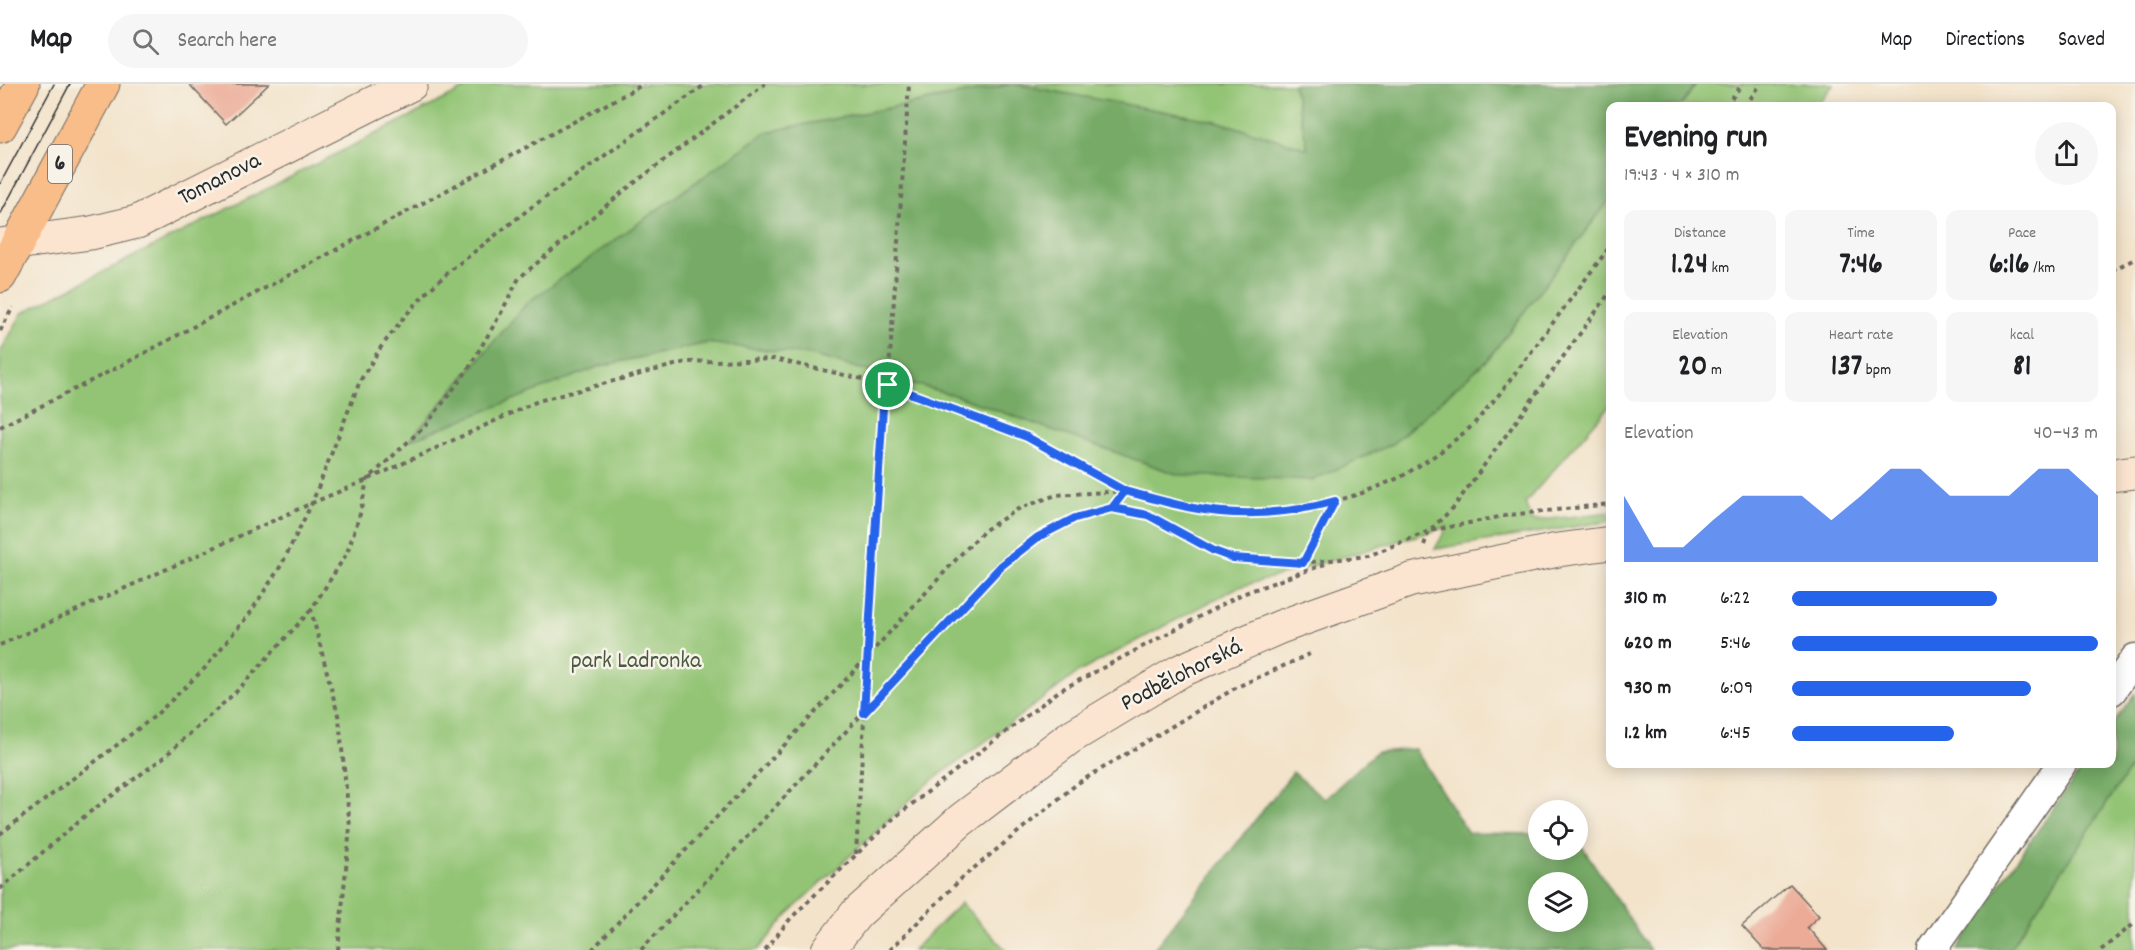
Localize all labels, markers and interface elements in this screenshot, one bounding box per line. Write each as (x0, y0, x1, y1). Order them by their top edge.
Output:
search box (108, 14, 528, 68)
text: Map (30, 21, 72, 61)
icon: search (129, 25, 162, 58)
text: Search here (177, 26, 277, 57)
text: Map (1881, 26, 1912, 56)
text: Directions (1945, 26, 2025, 56)
text: Saved (2058, 26, 2105, 56)
text: Evening run (1624, 116, 1768, 163)
button: share (2035, 122, 2098, 185)
street label: Tomanova (173, 144, 268, 215)
road number: 6 (48, 145, 72, 183)
text: 19:43 · 4 × 310 m (1624, 162, 1740, 190)
text: Distance (1674, 222, 1726, 245)
text: Time (1847, 222, 1875, 245)
text: Pace (2008, 222, 2036, 245)
text: 1.24 (1671, 245, 1708, 288)
text: 7:46 (1839, 245, 1883, 288)
text: 6:16 (1989, 245, 2030, 288)
text: km (1708, 257, 1729, 280)
text: /km (2030, 257, 2055, 280)
text: Elevation (1672, 324, 1728, 347)
text: Heart rate (1829, 324, 1893, 347)
text: kcal (2010, 324, 2034, 347)
text: 20 (1678, 347, 1707, 390)
text: 137 (1831, 347, 1862, 390)
text: 81 (2013, 347, 2031, 390)
pin (862, 359, 913, 410)
text: m (1707, 359, 1722, 382)
text: bpm (1862, 359, 1891, 382)
icon: arrive (871, 368, 904, 401)
text: Elevation (1624, 420, 1694, 448)
text: 40–43 m (2033, 420, 2098, 448)
text: 310 m (1624, 585, 1666, 613)
text: 6:22 (1720, 585, 1751, 613)
text: 620 m (1624, 630, 1672, 658)
text: 5:46 (1720, 630, 1751, 658)
street label: Podbělohorská (1115, 631, 1249, 721)
park label: park Ladronka (571, 645, 702, 679)
text: 930 m (1624, 675, 1671, 703)
text: 6:09 (1720, 675, 1753, 703)
text: 1.2 km (1624, 720, 1667, 748)
text: 6:45 (1720, 720, 1751, 748)
map controls (1528, 800, 1588, 932)
button: locate (1528, 800, 1588, 860)
button: layers (1528, 872, 1588, 932)

